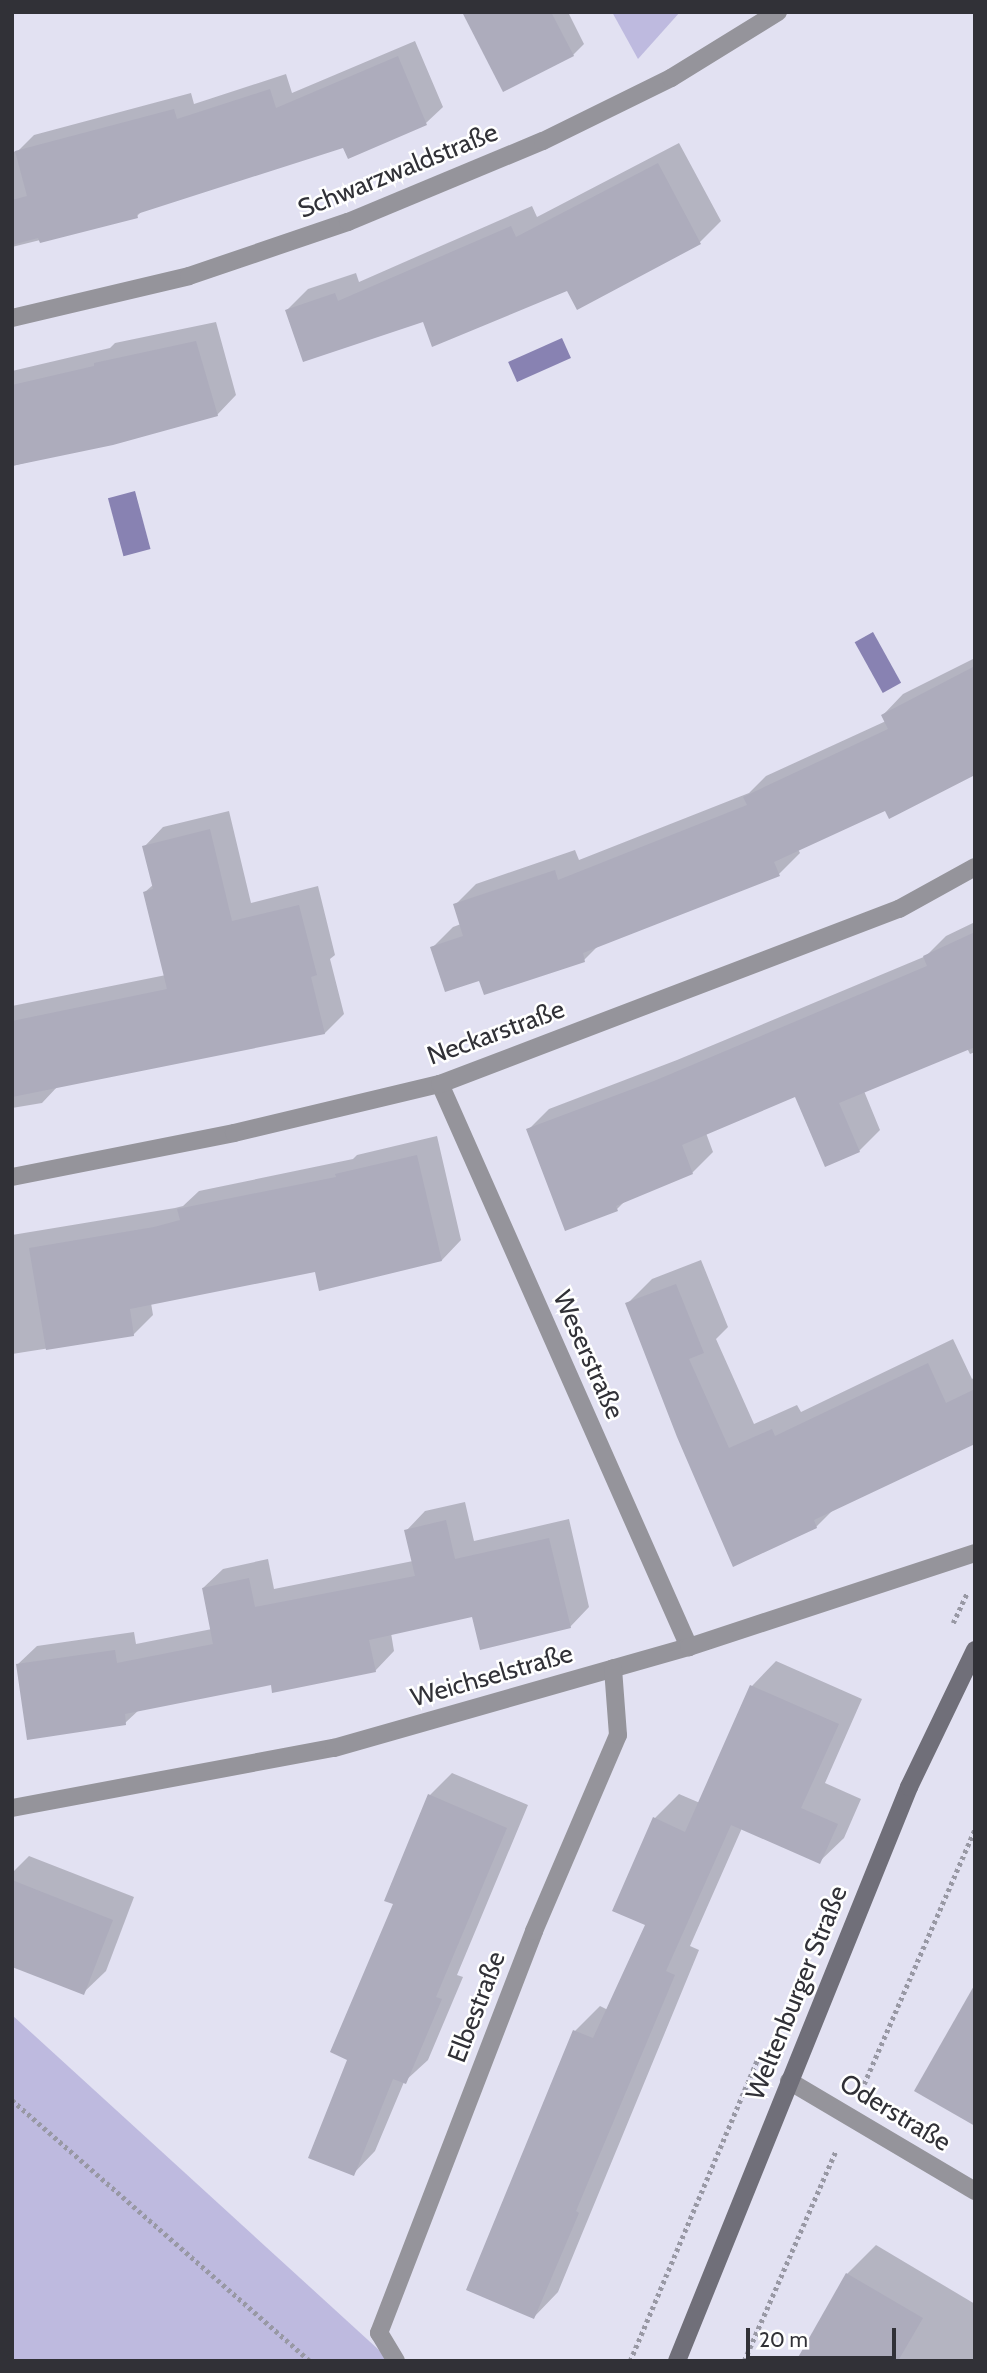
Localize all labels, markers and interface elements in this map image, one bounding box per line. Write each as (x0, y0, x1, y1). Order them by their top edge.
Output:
street label: Schwarzwaldstraße (294, 117, 502, 225)
street label: Neckarstraße (423, 994, 569, 1072)
street label: Weserstraße (546, 1286, 630, 1424)
street label: Weichselstraße (408, 1638, 576, 1714)
street label: Weltenburger Straße (740, 1881, 854, 2105)
street label: Elbestraße (442, 1947, 512, 2067)
street label: Oderstraße (834, 2068, 956, 2158)
scale bar (749, 2314, 900, 2358)
text: 20 m (759, 2327, 808, 2352)

